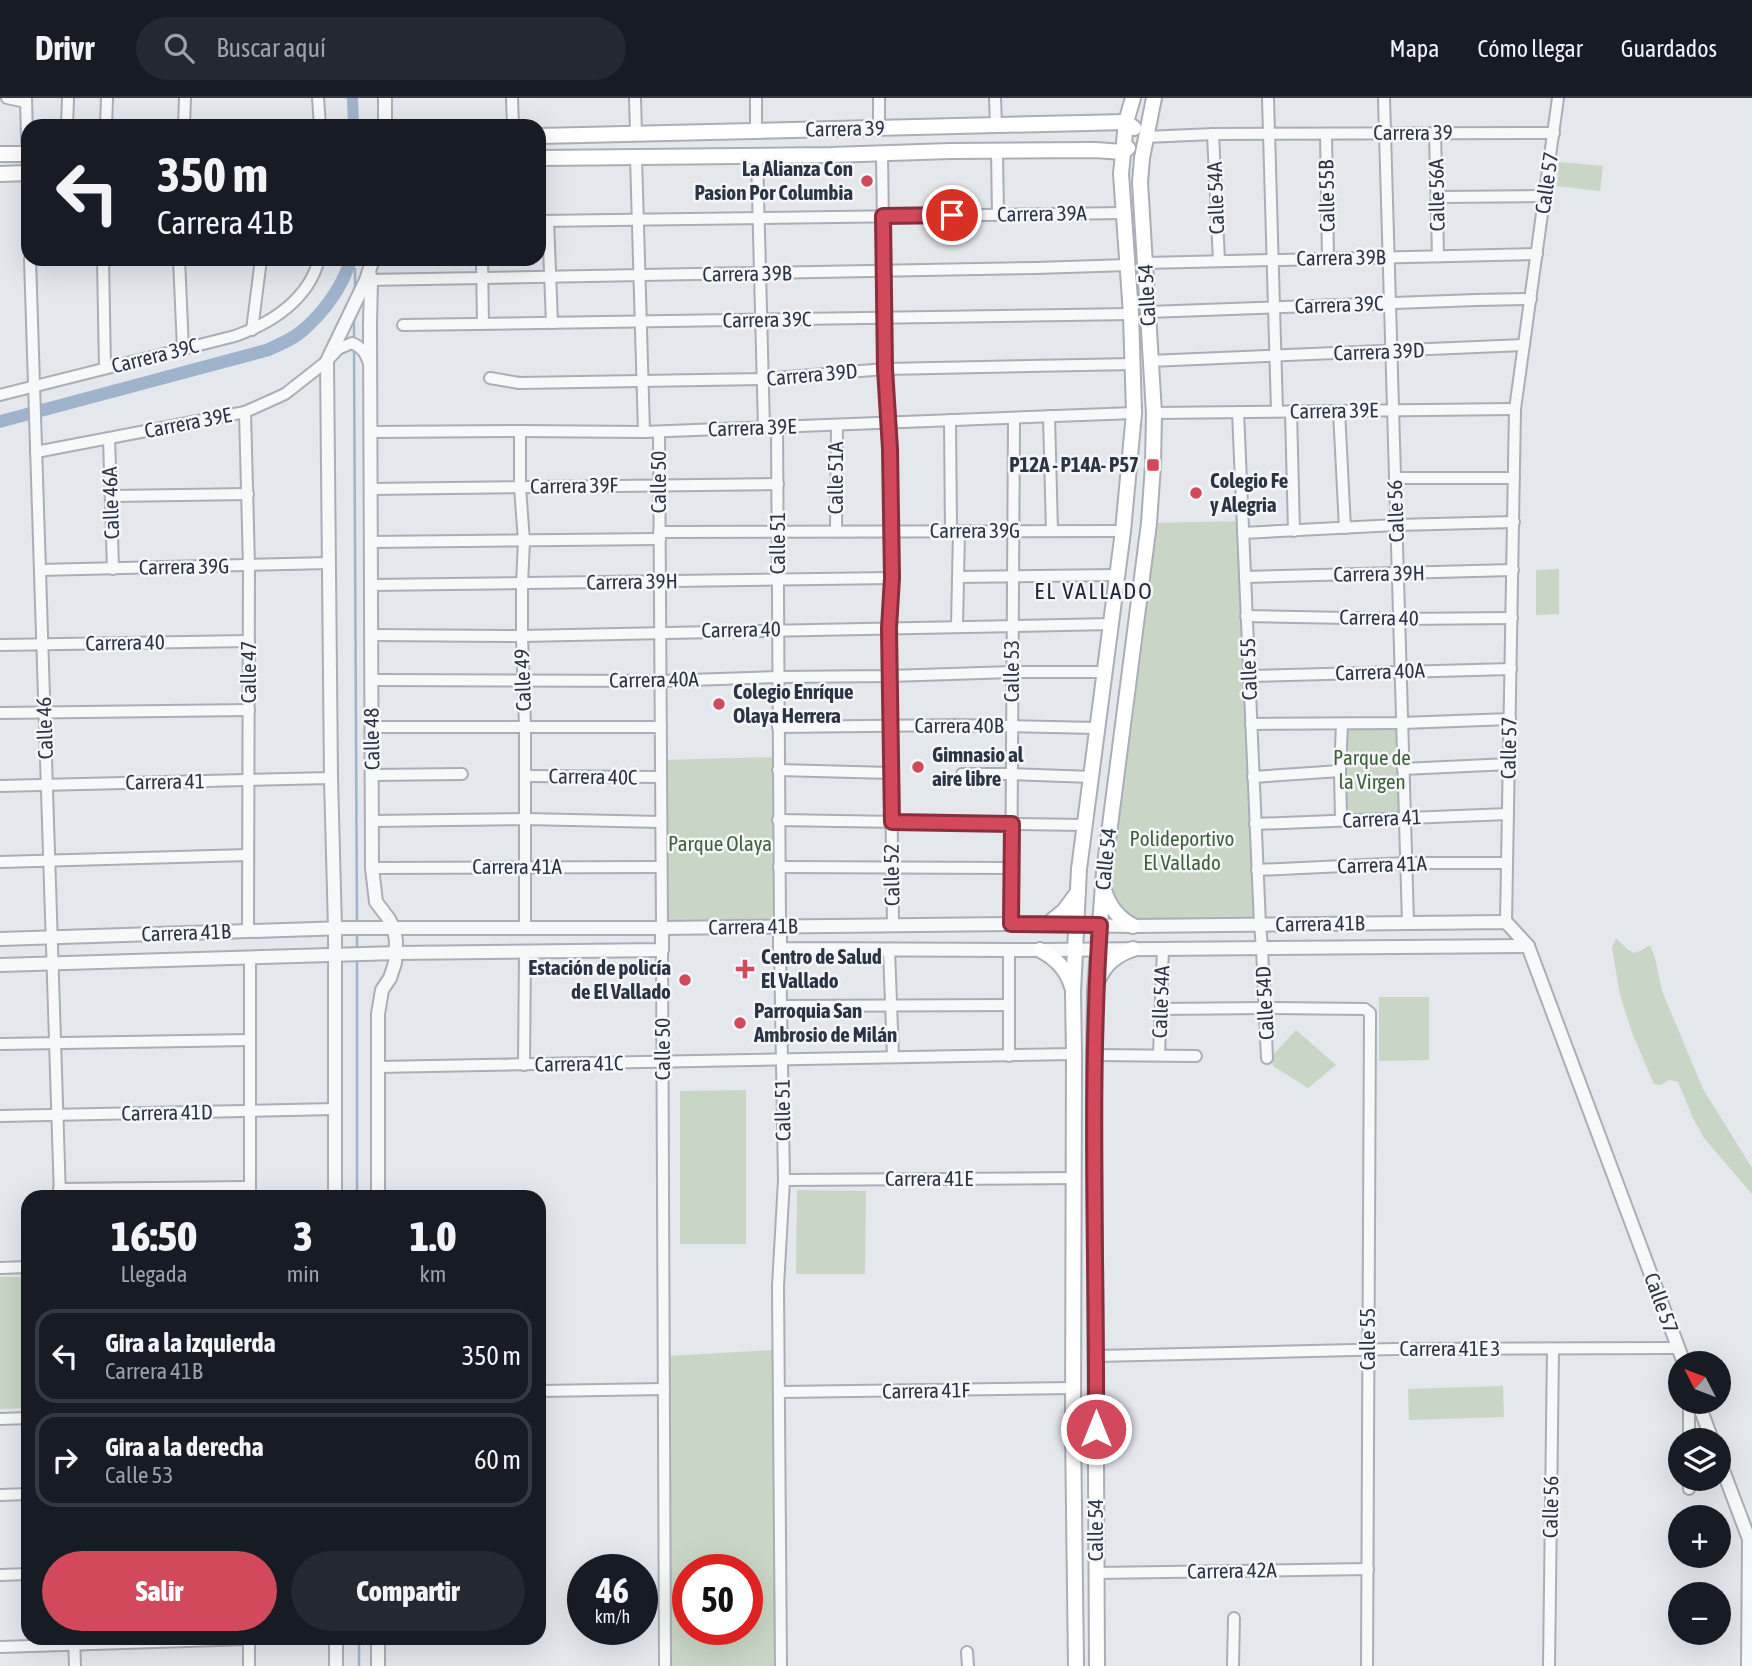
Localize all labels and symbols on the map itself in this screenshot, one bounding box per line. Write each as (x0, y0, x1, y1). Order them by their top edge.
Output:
street label: Carrera 39 (805, 115, 885, 141)
street label: Carrera 39 (1373, 120, 1453, 144)
street label: Calle 57 (1530, 150, 1562, 215)
place label: La Alianza Con Pasion Por Columbia (694, 156, 853, 204)
street label: Calle 56A (1423, 158, 1449, 232)
street label: Calle 55B (1313, 160, 1339, 232)
street label: Calle 54A (1202, 161, 1228, 235)
marker: La Alianza Con Pasion Por Columbia (859, 173, 875, 189)
pin (922, 185, 982, 245)
street label: Carrera 39A (997, 200, 1088, 226)
street label: Carrera 39B (1296, 244, 1386, 270)
street label: Carrera 39B (702, 260, 792, 286)
street label: Calle 54 (1132, 263, 1160, 327)
street label: Carrera 39C (1294, 290, 1384, 318)
street label: Carrera 39C (722, 306, 812, 332)
street label: Carrera 39C (109, 333, 201, 377)
street label: Carrera 39D (1333, 337, 1425, 365)
street label: Carrera 39D (766, 358, 858, 390)
street label: Carrera 39E (1290, 397, 1378, 423)
street label: Carrera 39E (142, 402, 233, 442)
street label: Carrera 39E (707, 413, 797, 441)
street label: Calle 51A (823, 441, 847, 514)
street label: Calle 50 (646, 451, 670, 513)
place label: P12A - P14A- P57 (1009, 452, 1139, 476)
marker: P12A - P14A- P57 (1145, 457, 1161, 473)
street label: Calle 46A (97, 466, 123, 540)
place label: Colegio Fe y Alegria (1210, 468, 1288, 516)
street label: Carrera 39F (530, 472, 619, 498)
street label: Calle 56 (1382, 479, 1408, 543)
marker: Colegio Fe y Alegria (1188, 485, 1204, 501)
street label: Calle 51 (765, 512, 789, 574)
street label: Carrera 39G (930, 518, 1020, 542)
street label: Carrera 39G (139, 553, 229, 579)
street label: Carrera 39H (1333, 560, 1425, 586)
street label: Carrera 39H (586, 568, 678, 594)
district label: EL VALLADO (1034, 578, 1154, 604)
street label: Carrera 40 (1339, 604, 1419, 630)
street label: Carrera 40 (701, 616, 781, 642)
street label: Carrera 40 (85, 629, 165, 655)
street label: Calle 55 (1235, 637, 1261, 701)
street label: Calle 53 (999, 640, 1023, 702)
street label: Calle 47 (236, 641, 260, 703)
street label: Calle 49 (509, 648, 535, 712)
street label: Carrera 40A (1335, 657, 1426, 685)
street label: Carrera 40A (609, 666, 700, 692)
place label: Colegio Enríque Olaya Herrera (733, 679, 854, 727)
street label: Calle 46 (31, 696, 57, 760)
marker: Colegio Enríque Olaya Herrera (711, 696, 727, 712)
street label: Calle 48 (358, 708, 384, 770)
street label: Carrera 40B (914, 713, 1004, 737)
street label: Calle 57 (1495, 717, 1521, 779)
place label: Gimnasio al aire libre (932, 742, 1024, 790)
park label: Parque de la Virgen (1333, 745, 1411, 793)
marker: Gimnasio al aire libre (910, 759, 926, 775)
street label: Carrera 40C (548, 763, 638, 789)
street label: Carrera 41 (125, 768, 205, 794)
street label: Carrera 41 (1342, 804, 1422, 832)
park label: Polideportivo El Vallado (1130, 826, 1234, 874)
street label: Calle 54 (1090, 827, 1120, 891)
park label: Parque Olaya (668, 831, 772, 855)
street label: Calle 52 (878, 844, 904, 906)
street label: Carrera 41A (1337, 850, 1428, 878)
street label: Carrera 41A (472, 854, 562, 878)
street label: Carrera 41B (1275, 910, 1365, 936)
street label: Carrera 41B (708, 913, 798, 939)
street label: Carrera 41B (141, 918, 231, 946)
place label: Centro de Salud El Vallado (761, 944, 882, 992)
place label: Estación de policía de El Vallado (528, 955, 671, 1003)
marker: Centro de Salud El Vallado (735, 959, 755, 979)
street label: Calle 54A (1147, 965, 1173, 1039)
street label: Calle 54D (1250, 965, 1278, 1041)
marker: Estación de policía de El Vallado (677, 972, 693, 988)
place label: Parroquia San Ambrosio de Milán (753, 998, 897, 1046)
marker: Parroquia San Ambrosio de Milán (732, 1015, 748, 1031)
street label: Calle 50 (650, 1018, 674, 1080)
street label: Carrera 41C (534, 1050, 624, 1076)
street label: Calle 51 (769, 1079, 795, 1141)
street label: Carrera 41D (121, 1099, 213, 1125)
street label: Carrera 41E (885, 1166, 973, 1190)
street label: Calle 57 (1640, 1269, 1684, 1336)
street label: Calle 55 (1355, 1308, 1379, 1370)
street label: Carrera 41E 3 (1400, 1336, 1501, 1360)
north arrow (1668, 1351, 1731, 1414)
street label: Carrera 41F (882, 1377, 971, 1403)
position arrow (1059, 1392, 1133, 1466)
street label: Calle 56 (1537, 1476, 1563, 1538)
street label: Calle 54 (1083, 1499, 1107, 1561)
speed limit sign: 50 (672, 1554, 763, 1645)
street label: Carrera 42A (1187, 1557, 1278, 1583)

